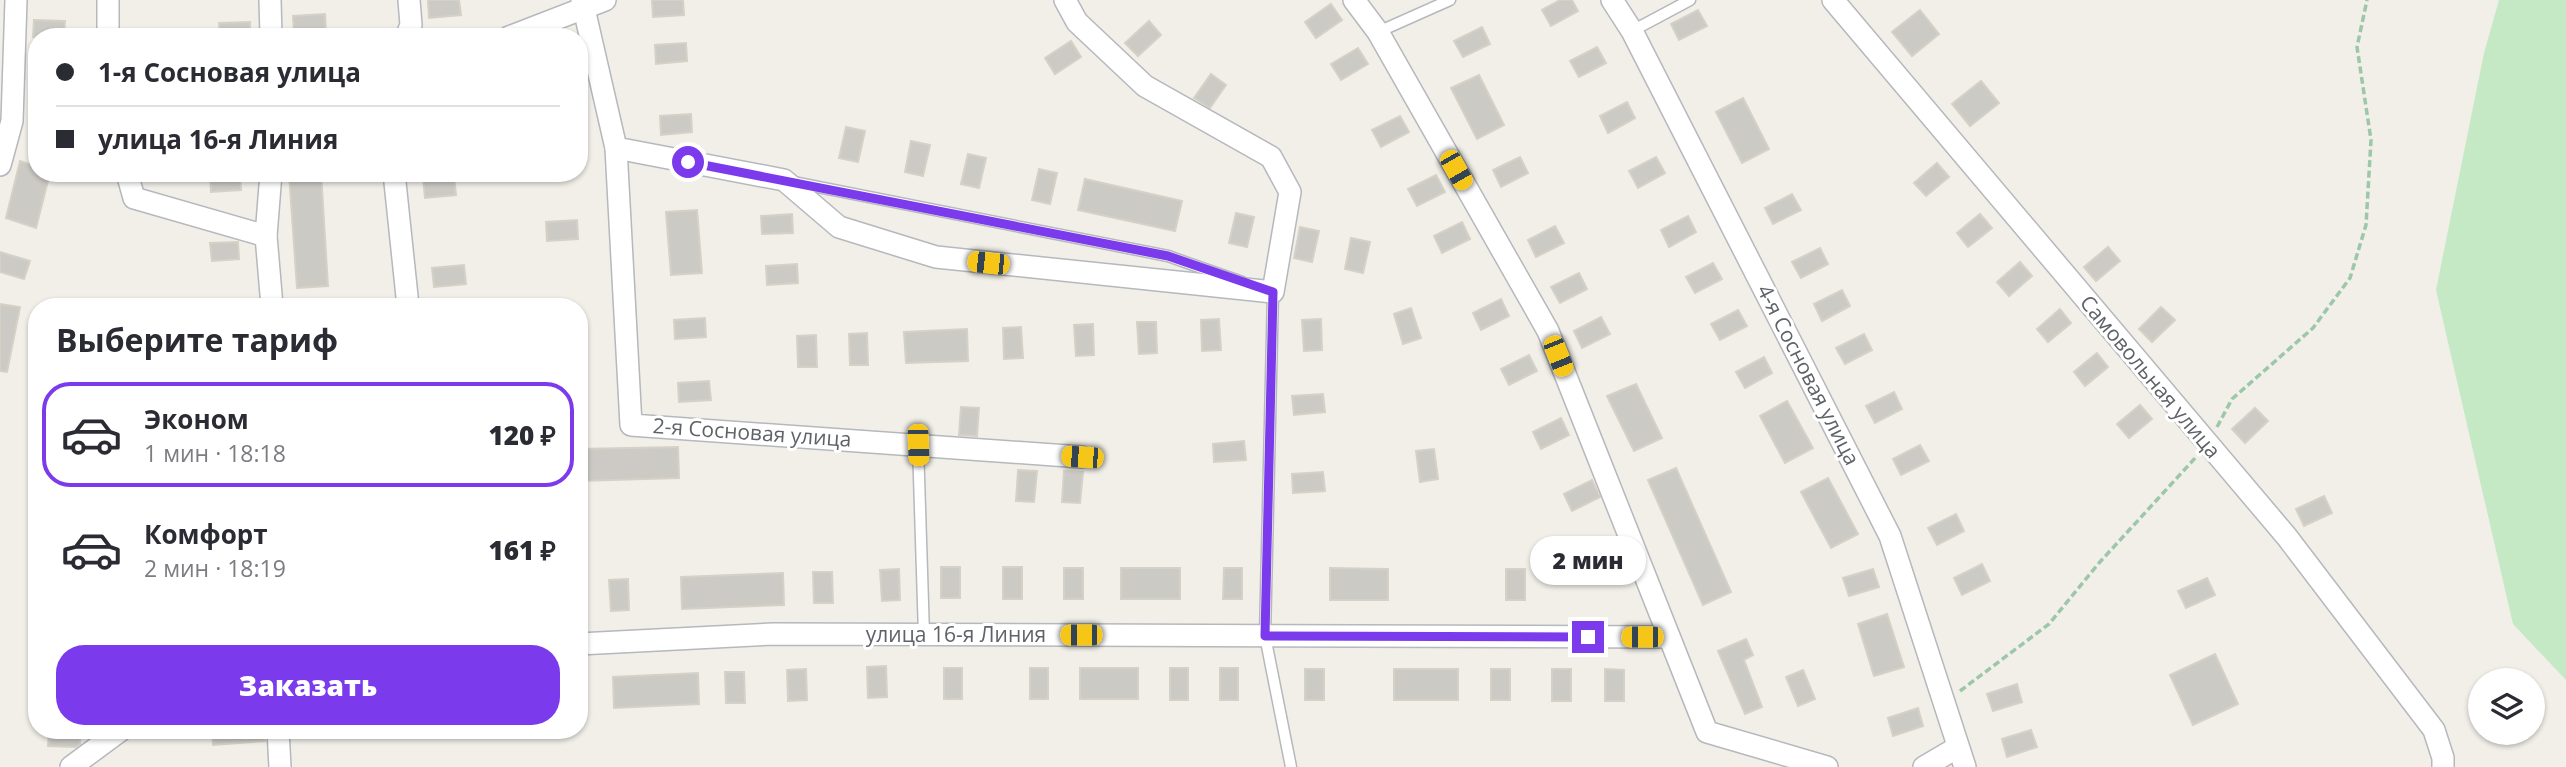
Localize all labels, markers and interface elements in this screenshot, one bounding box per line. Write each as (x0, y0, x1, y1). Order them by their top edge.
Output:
text: 1-я Сосновая улица (98, 54, 361, 90)
text: улица 16-я Линия (98, 121, 338, 157)
route start (672, 146, 704, 178)
car (1437, 147, 1476, 193)
car (967, 250, 1010, 276)
street label: 4-я Сосновая улица (1751, 279, 1867, 470)
street label: Самовольная улица (2074, 289, 2227, 464)
text: Выберите тариф (56, 318, 338, 361)
car (1541, 333, 1576, 379)
text: Эконом (144, 401, 249, 437)
icon: car (60, 403, 123, 466)
street label: 2-я Сосновая улица (652, 411, 852, 453)
text: 120 ₽ (488, 417, 556, 453)
car (907, 424, 930, 466)
text: 1 мин · 18:18 (144, 437, 286, 469)
car (1061, 445, 1104, 469)
text: Комфорт (144, 516, 268, 552)
icon: car (60, 518, 123, 581)
text: 161 ₽ (488, 532, 556, 568)
callout: 2 мин (1530, 536, 1646, 584)
text: 2 мин (1553, 544, 1623, 576)
text: 2 мин · 18:19 (144, 552, 286, 584)
street label: улица 16-я Линия (866, 620, 1046, 648)
route end (1572, 621, 1604, 653)
car (1061, 625, 1103, 646)
car (1622, 627, 1664, 648)
button: Заказать (56, 645, 560, 725)
map controls (2468, 668, 2545, 745)
button: layers (2468, 668, 2545, 745)

